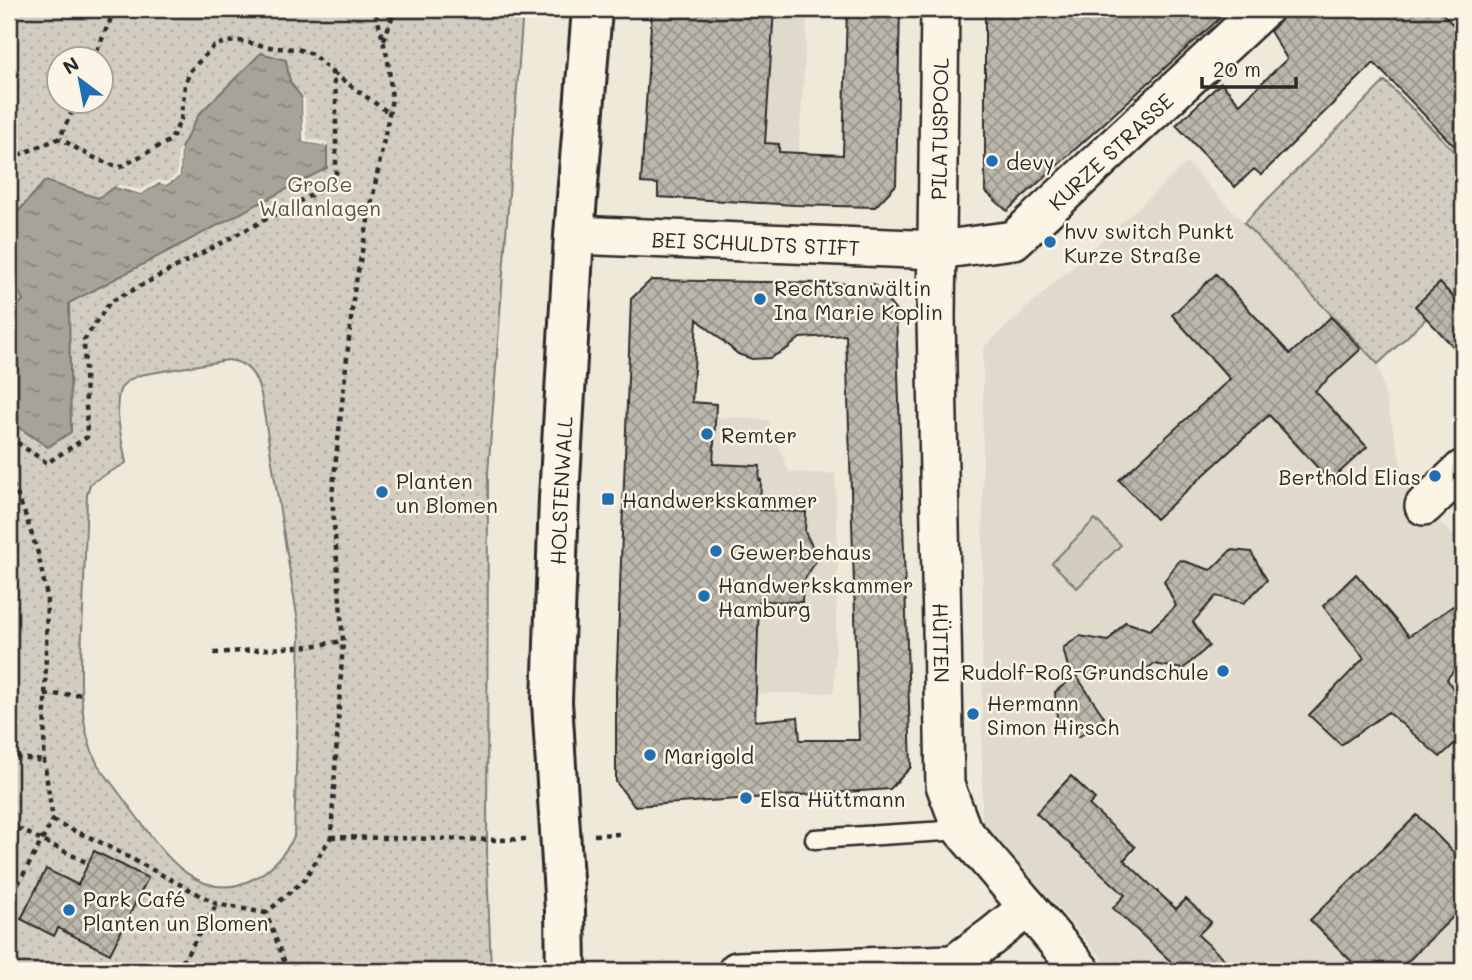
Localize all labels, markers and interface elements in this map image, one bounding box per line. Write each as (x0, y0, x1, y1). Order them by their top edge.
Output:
north arrow (46, 46, 116, 116)
scale bar (1202, 46, 1297, 90)
text: N (58, 51, 83, 80)
text: 20 m (1213, 55, 1261, 82)
street label: PILATUSPOOL (924, 58, 954, 200)
street label: KURZE STRASSE (1042, 86, 1178, 215)
place label: devy (1006, 148, 1054, 175)
marker: devy (984, 153, 1000, 169)
park label: Große Wallanlagen (259, 170, 381, 221)
place label: hvv switch Punkt Kurze Straße (1064, 217, 1234, 268)
street label: BEI SCHULDTS STIFT (651, 225, 861, 260)
marker: hvv switch Punkt Kurze Straße (1042, 234, 1058, 250)
place label: Rechtsanwältin Ina Marie Koplin (774, 274, 943, 325)
marker: Rechtsanwältin Ina Marie Koplin (752, 291, 768, 307)
street label: HOLSTENWALL (543, 415, 577, 565)
place label: Remter (721, 421, 797, 448)
marker: Remter (699, 426, 715, 442)
place label: Berthold Elias (1279, 463, 1421, 490)
place label: Planten un Blomen (396, 467, 498, 518)
marker: Berthold Elias (1427, 468, 1443, 484)
marker: Planten un Blomen (374, 484, 390, 500)
place label: Handwerkskammer (622, 486, 817, 513)
marker: Handwerkskammer (600, 491, 616, 507)
place label: Gewerbehaus (730, 538, 871, 565)
marker: Gewerbehaus (708, 543, 724, 559)
place label: Handwerkskammer Hamburg (718, 571, 913, 622)
marker: Handwerkskammer Hamburg (696, 588, 712, 604)
street label: HÜTTEN (928, 603, 957, 683)
place label: Rudolf-Roß-Grundschule (961, 658, 1209, 685)
marker: Rudolf-Roß-Grundschule (1215, 663, 1231, 679)
place label: Hermann Simon Hirsch (987, 689, 1119, 740)
marker: Hermann Simon Hirsch (965, 706, 981, 722)
place label: Marigold (664, 742, 754, 769)
marker: Marigold (642, 747, 658, 763)
place label: Elsa Hüttmann (760, 785, 905, 812)
marker: Elsa Hüttmann (738, 790, 754, 806)
place label: Park Café Planten un Blomen (83, 885, 268, 936)
marker: Park Café Planten un Blomen (61, 902, 77, 918)

